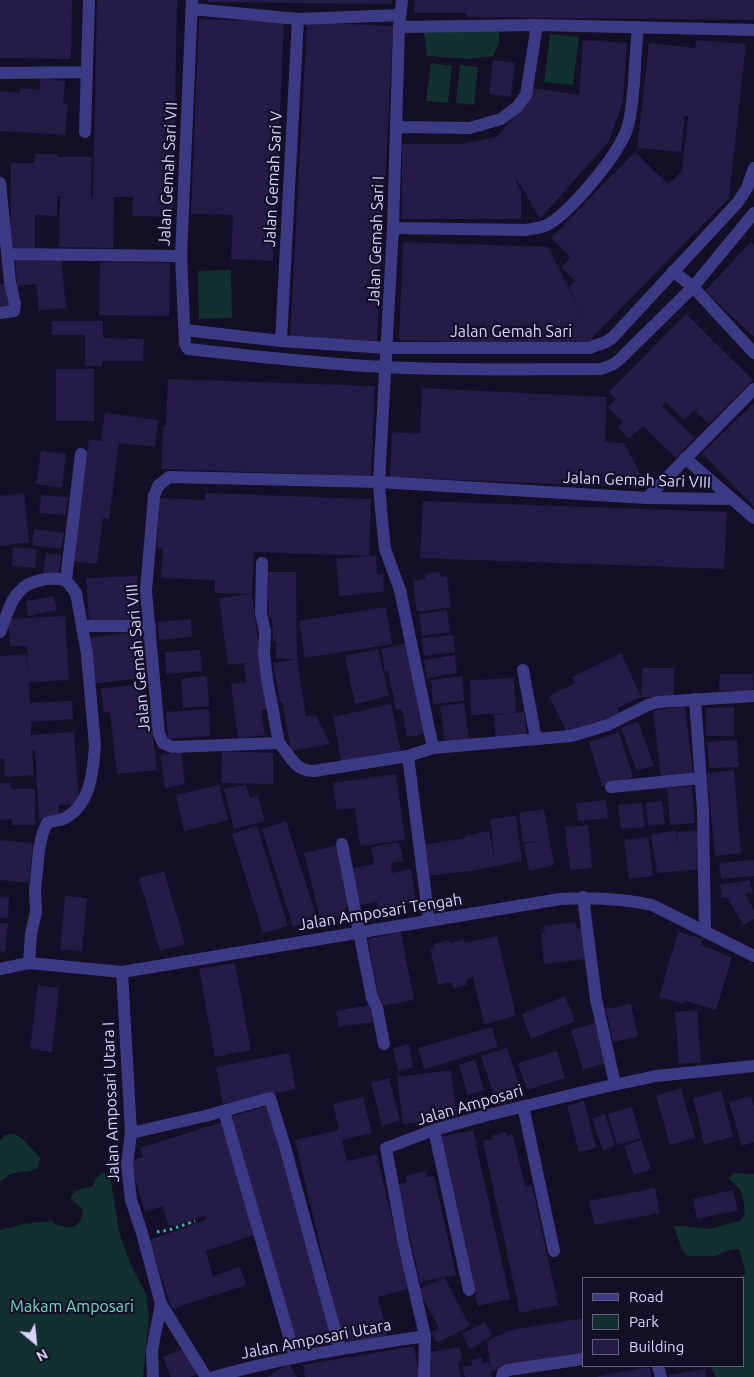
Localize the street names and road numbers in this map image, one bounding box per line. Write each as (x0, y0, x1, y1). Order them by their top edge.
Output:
street label: Jalan Gemah Sari VII (155, 101, 181, 247)
street label: Jalan Gemah Sari V (260, 111, 286, 247)
street label: Jalan Gemah Sari I (364, 176, 388, 306)
street label: Jalan Gemah Sari (450, 322, 572, 342)
street label: Jalan Gemah Sari VIII (563, 468, 711, 492)
street label: Jalan Gemah Sari VIII (122, 583, 154, 733)
street label: Jalan Amposari Tengah (297, 890, 463, 934)
street label: Jalan Amposari Utara I (99, 1021, 123, 1183)
street label: Jalan Amposari (415, 1081, 525, 1129)
street label: Jalan Amposari Utara (239, 1315, 393, 1363)

